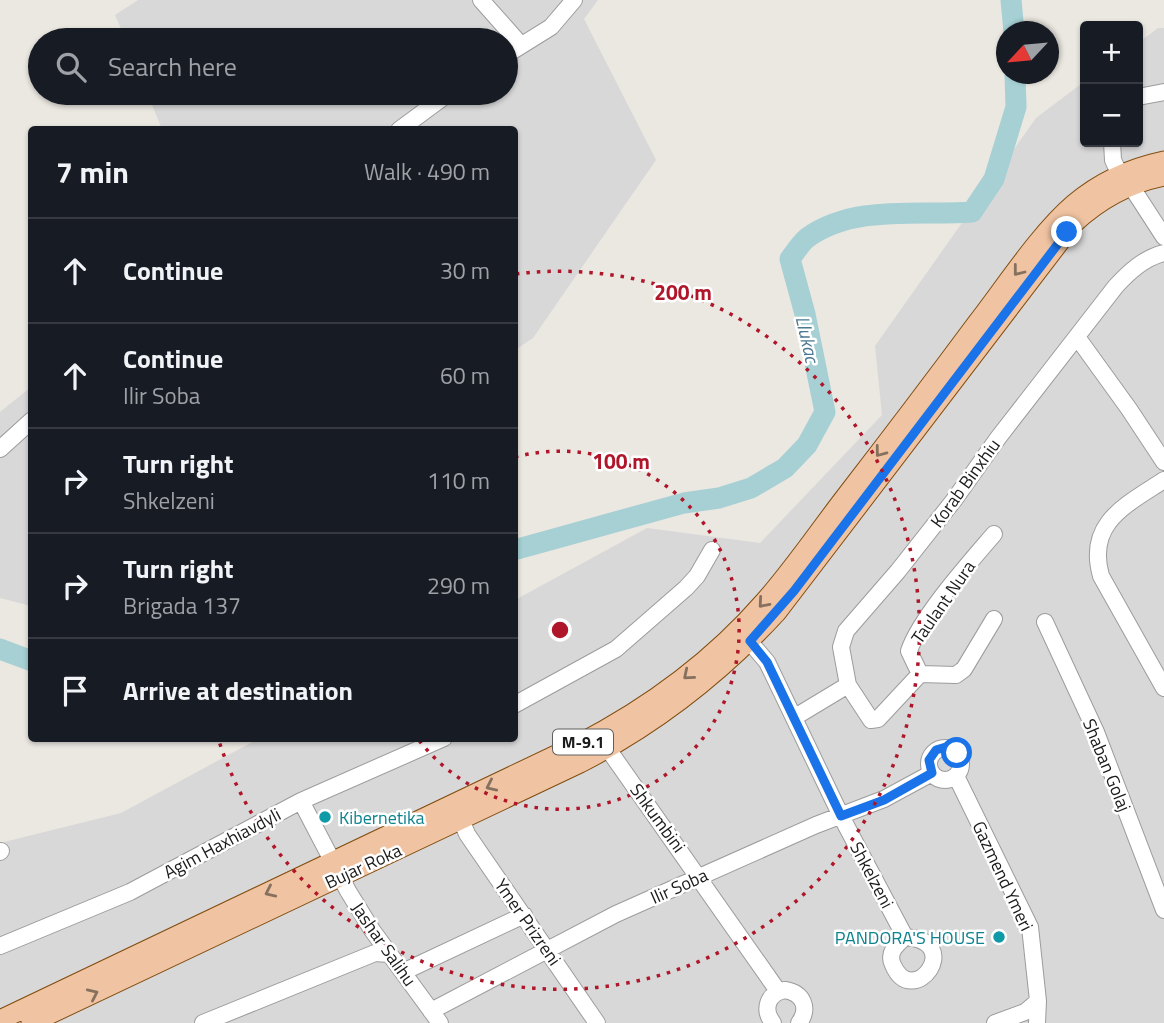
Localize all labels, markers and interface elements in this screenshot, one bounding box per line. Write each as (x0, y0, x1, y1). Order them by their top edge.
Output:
north arrow (996, 21, 1059, 84)
map controls (1080, 21, 1143, 147)
button: + (1080, 21, 1143, 84)
search box (28, 28, 518, 105)
text: Search here (108, 47, 237, 86)
icon: search (52, 48, 90, 86)
button: − (1080, 84, 1143, 147)
text: 7 min (56, 149, 129, 195)
text: Walk · 490 m (364, 154, 490, 189)
route end (1051, 216, 1082, 247)
text: Continue (123, 251, 223, 290)
icon: ahead (56, 252, 94, 290)
text: 30 m (440, 253, 490, 288)
one-way arrow (1014, 262, 1026, 275)
text: 200 m (654, 276, 712, 308)
water label: Llukac (789, 313, 828, 367)
text: Continue (123, 339, 223, 378)
icon: ahead (56, 357, 94, 395)
text: 60 m (440, 358, 490, 393)
text: Ilir Soba (123, 378, 200, 413)
street label: Korab Binxhiu (923, 433, 1007, 533)
text: Turn right (123, 444, 234, 483)
one-way arrow (876, 444, 888, 456)
text: 100 m (592, 445, 650, 477)
icon: right (56, 462, 94, 500)
text: 110 m (427, 463, 490, 498)
text: Shkelzeni (123, 483, 215, 518)
text: Turn right (123, 549, 234, 588)
street label: Taulant Nura (904, 555, 982, 649)
icon: right (56, 567, 94, 605)
text: 290 m (427, 568, 490, 603)
text: Brigada 137 (123, 588, 241, 623)
one-way arrow (759, 595, 771, 608)
centre of rings (548, 618, 572, 642)
one-way arrow (684, 667, 697, 679)
text: Arrive at destination (123, 671, 353, 710)
icon: arrive (56, 672, 94, 710)
street label: Shaban Golaj (1076, 714, 1138, 816)
road number: M-9.1 (553, 730, 613, 754)
route start (941, 737, 972, 768)
one-way arrow (486, 778, 498, 792)
street label: Shkumbini (624, 778, 692, 858)
street label: Agim Haxhiavdyli (159, 801, 285, 885)
place label: Kibernetika (339, 804, 425, 831)
marker: Kibernetika (317, 809, 333, 825)
street label: Gazmend Ymeri (966, 817, 1040, 935)
street label: Bujar Roka (320, 836, 406, 896)
street label: Shkelzeni (843, 837, 901, 913)
street label: Ilir Soba (646, 861, 712, 911)
street label: Ymer Prizreni (488, 873, 568, 971)
one-way arrow (265, 883, 277, 897)
street label: Jashar Salihu (345, 896, 423, 992)
place label: PANDORA'S HOUSE (835, 924, 985, 951)
marker: PANDORA'S HOUSE (991, 929, 1007, 945)
one-way arrow (86, 988, 98, 1002)

